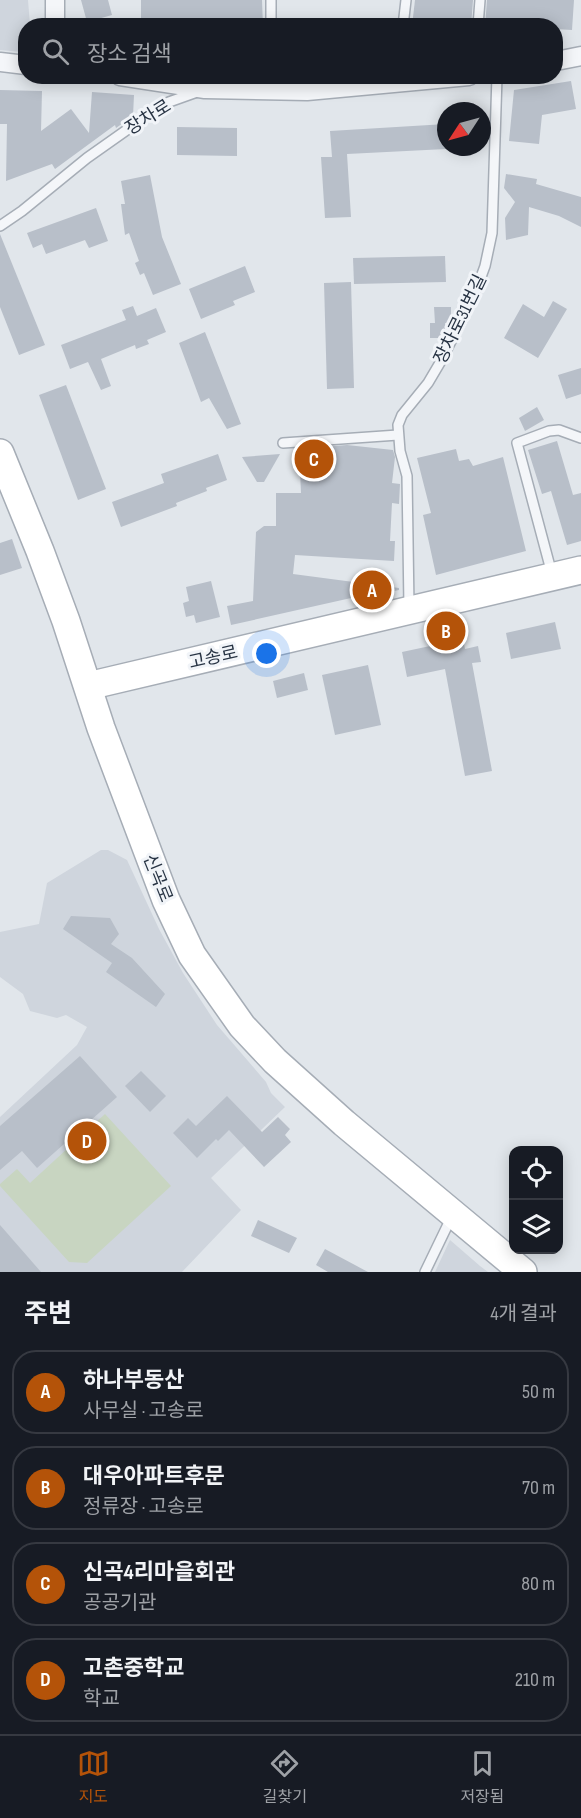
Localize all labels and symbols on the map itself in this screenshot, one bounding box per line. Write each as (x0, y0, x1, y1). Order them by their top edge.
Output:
street label: 장차로 (122, 95, 175, 139)
north arrow (437, 102, 491, 156)
street label: 장차로31번길 (430, 271, 491, 367)
pin: C (294, 436, 334, 482)
pin: A (352, 568, 392, 612)
pin: B (426, 608, 466, 654)
your location (252, 639, 281, 668)
street label: 고송로 (187, 642, 240, 673)
street label: 신곡로 (138, 851, 177, 905)
pin: D (68, 1118, 106, 1164)

